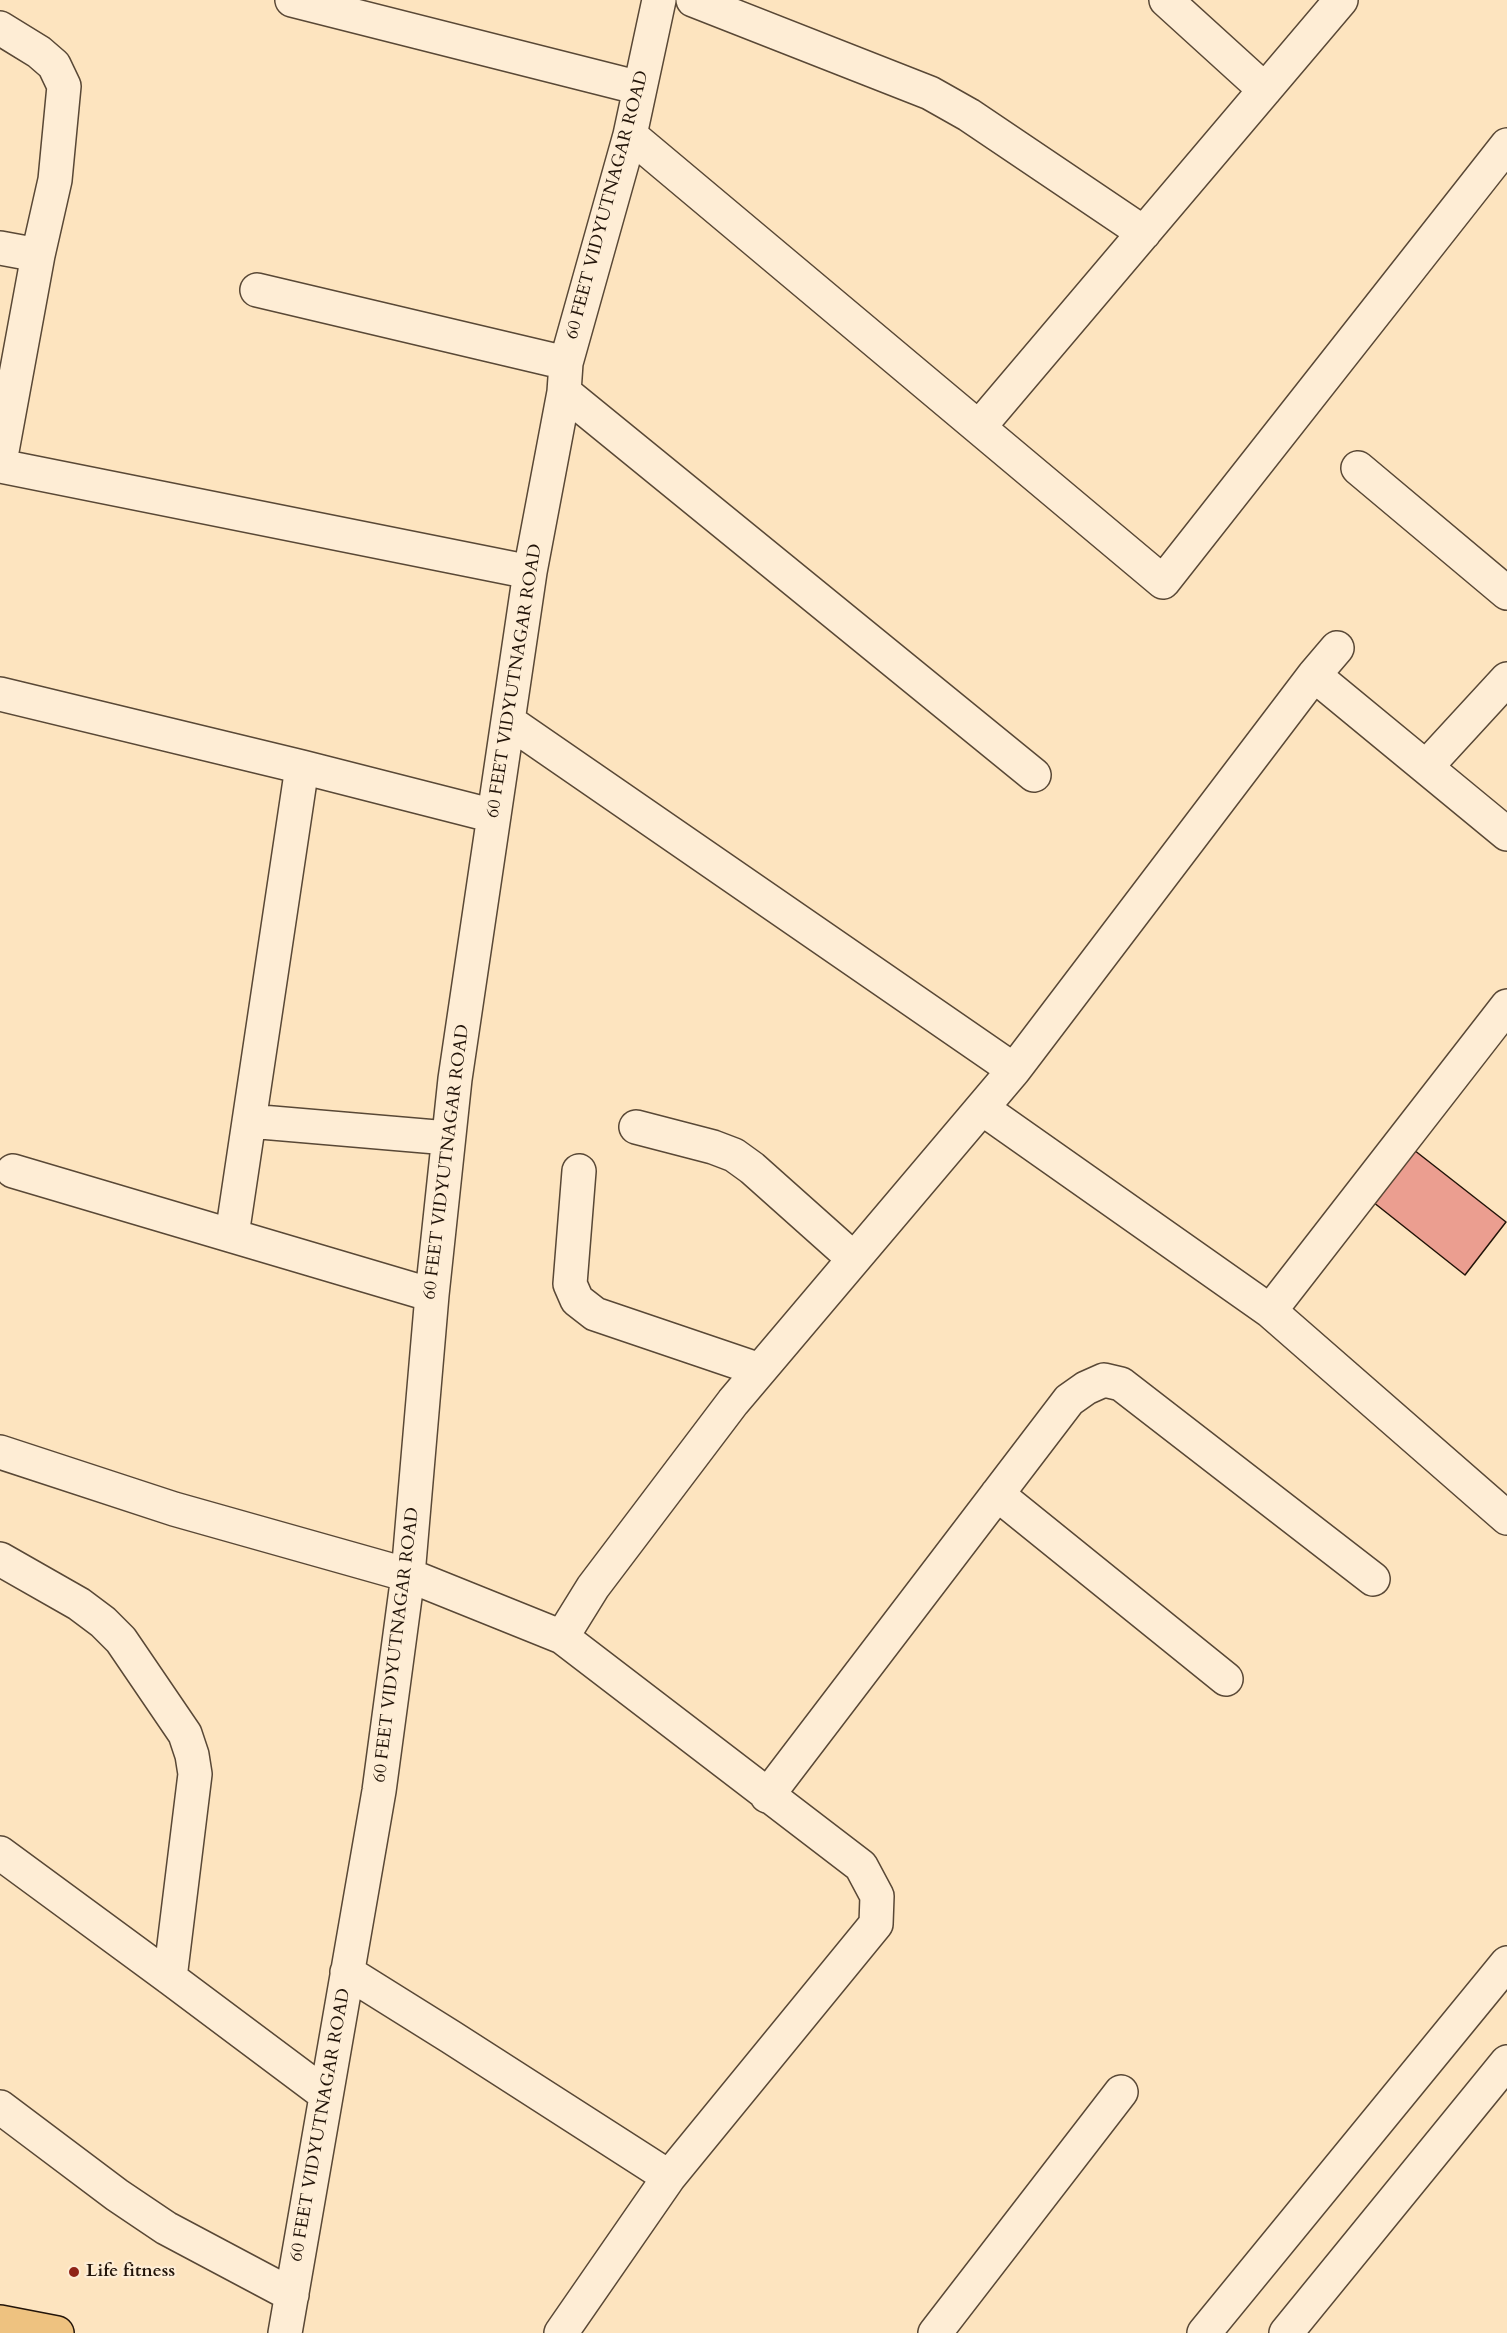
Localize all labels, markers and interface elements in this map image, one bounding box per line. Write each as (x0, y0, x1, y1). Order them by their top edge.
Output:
street label: 60 FEET VIDYUTNAGAR ROAD (562, 68, 654, 342)
street label: 60 FEET VIDYUTNAGAR ROAD (483, 542, 547, 820)
street label: 60 FEET VIDYUTNAGAR ROAD (419, 1023, 475, 1301)
street label: 60 FEET VIDYUTNAGAR ROAD (369, 1506, 425, 1784)
street label: 60 FEET VIDYUTNAGAR ROAD (286, 1987, 356, 2263)
place label: Life fitness (86, 2261, 175, 2283)
marker: Life fitness (67, 2265, 81, 2279)

